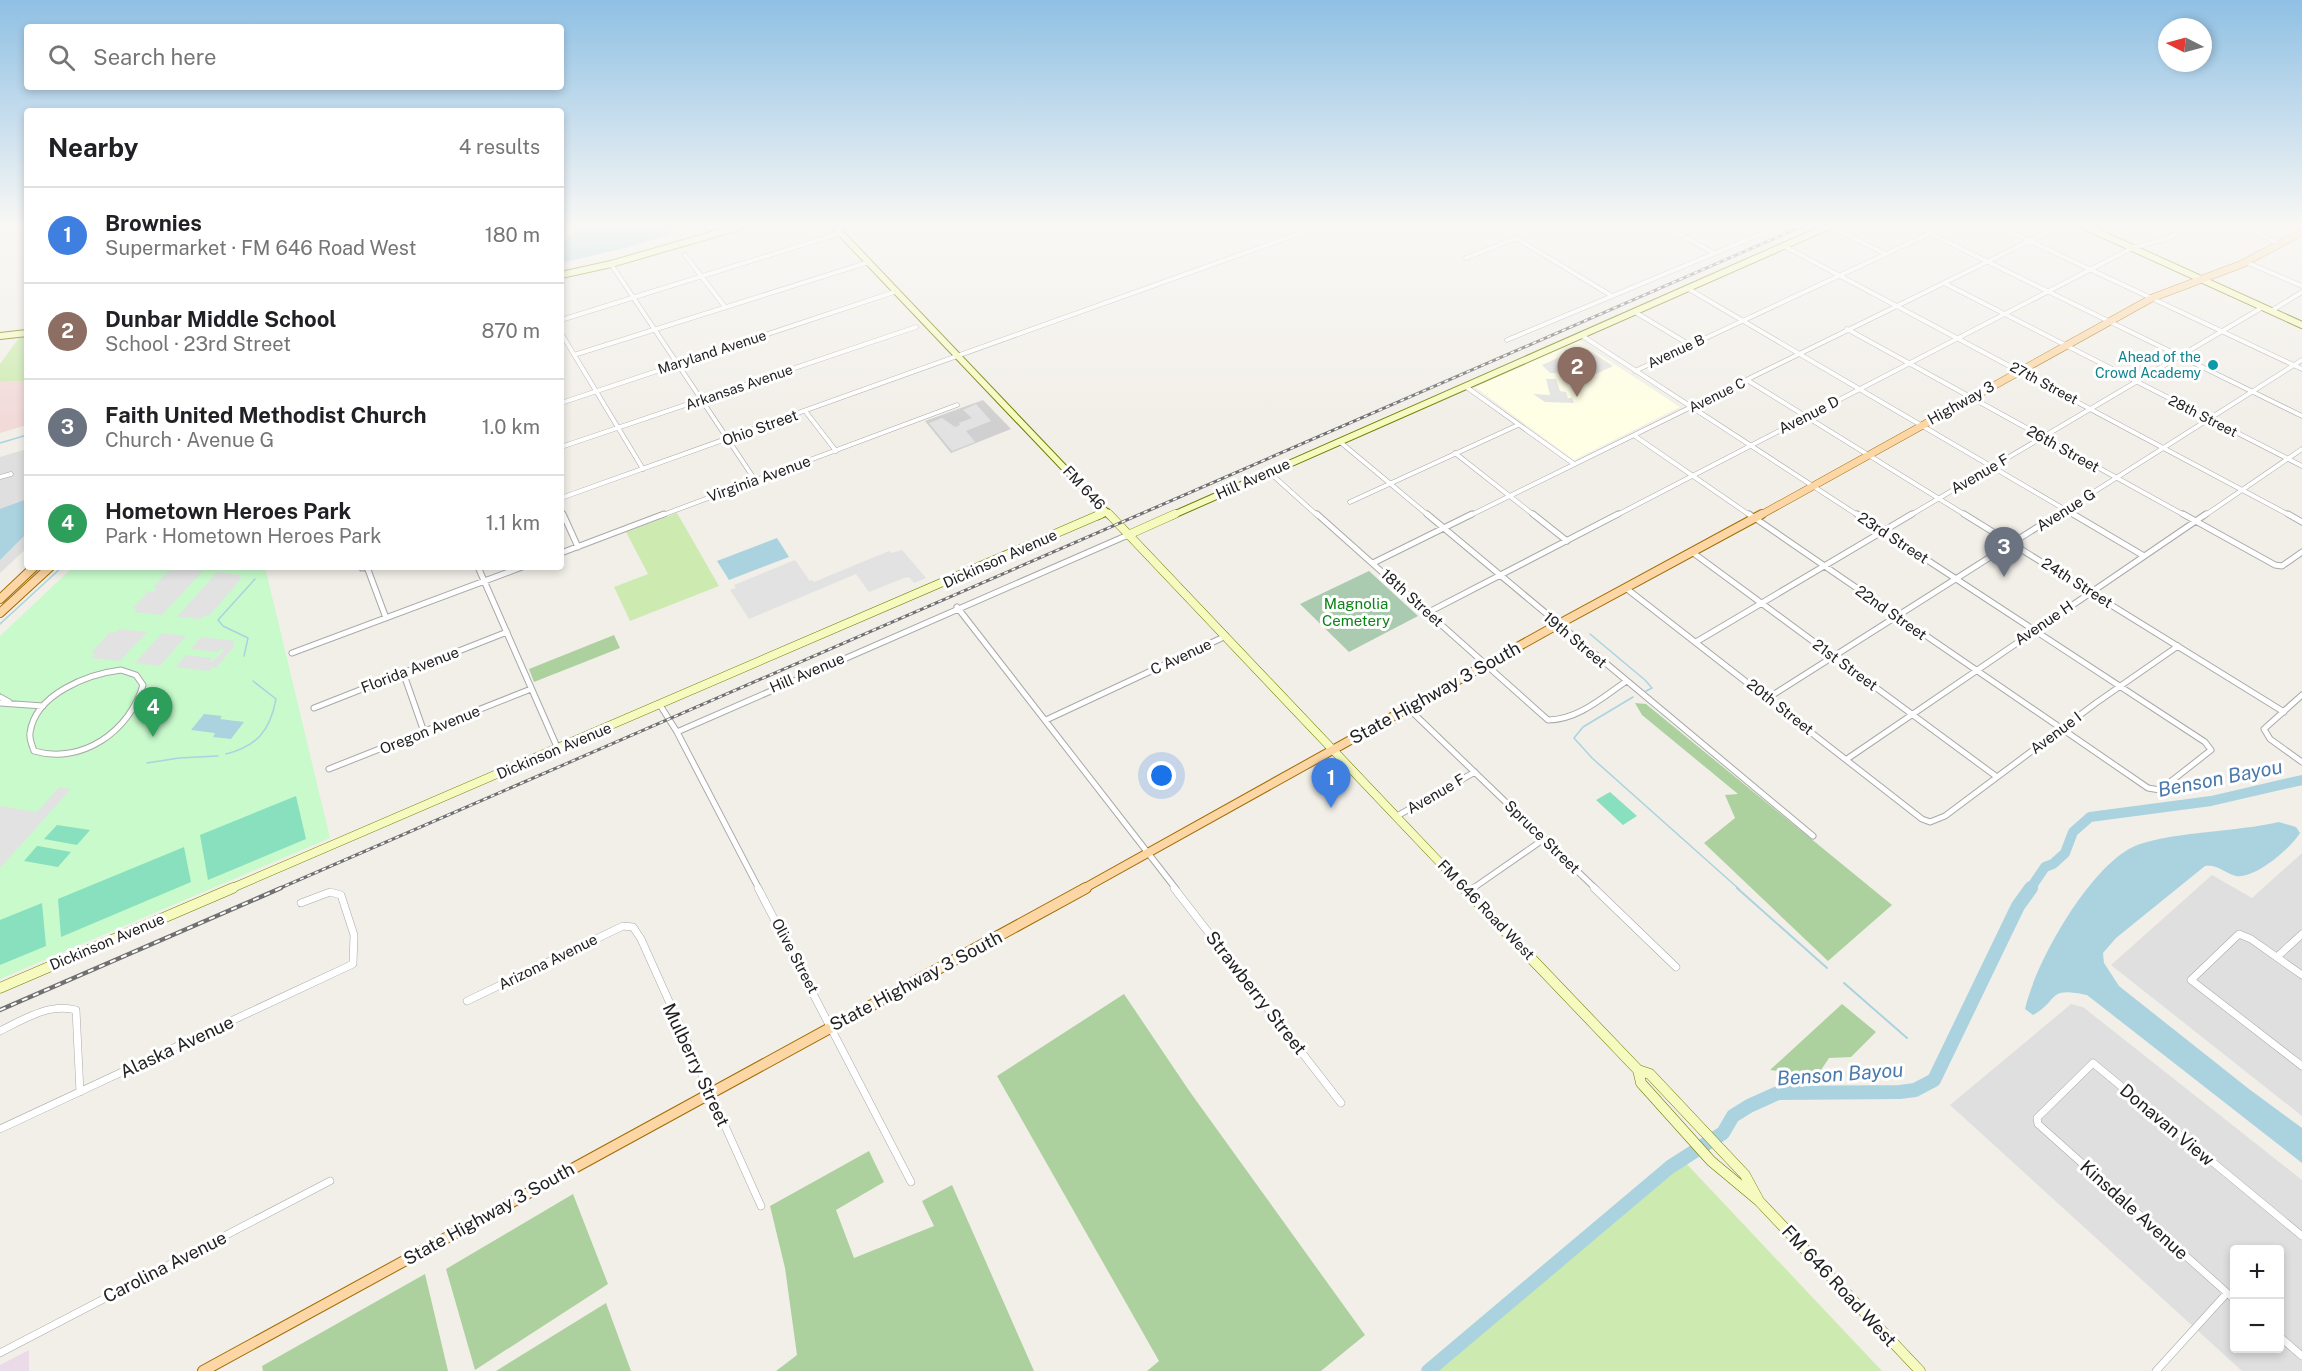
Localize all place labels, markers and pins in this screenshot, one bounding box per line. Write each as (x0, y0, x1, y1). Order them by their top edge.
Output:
pin: 2 (1558, 348, 1596, 397)
place label: Ahead of the Crowd Academy (2095, 349, 2202, 381)
marker: Ahead of the Crowd Academy (2206, 358, 2220, 372)
pin: 3 (1984, 528, 2024, 577)
pin: 4 (134, 688, 172, 737)
pin: 1 (1312, 758, 1350, 808)

